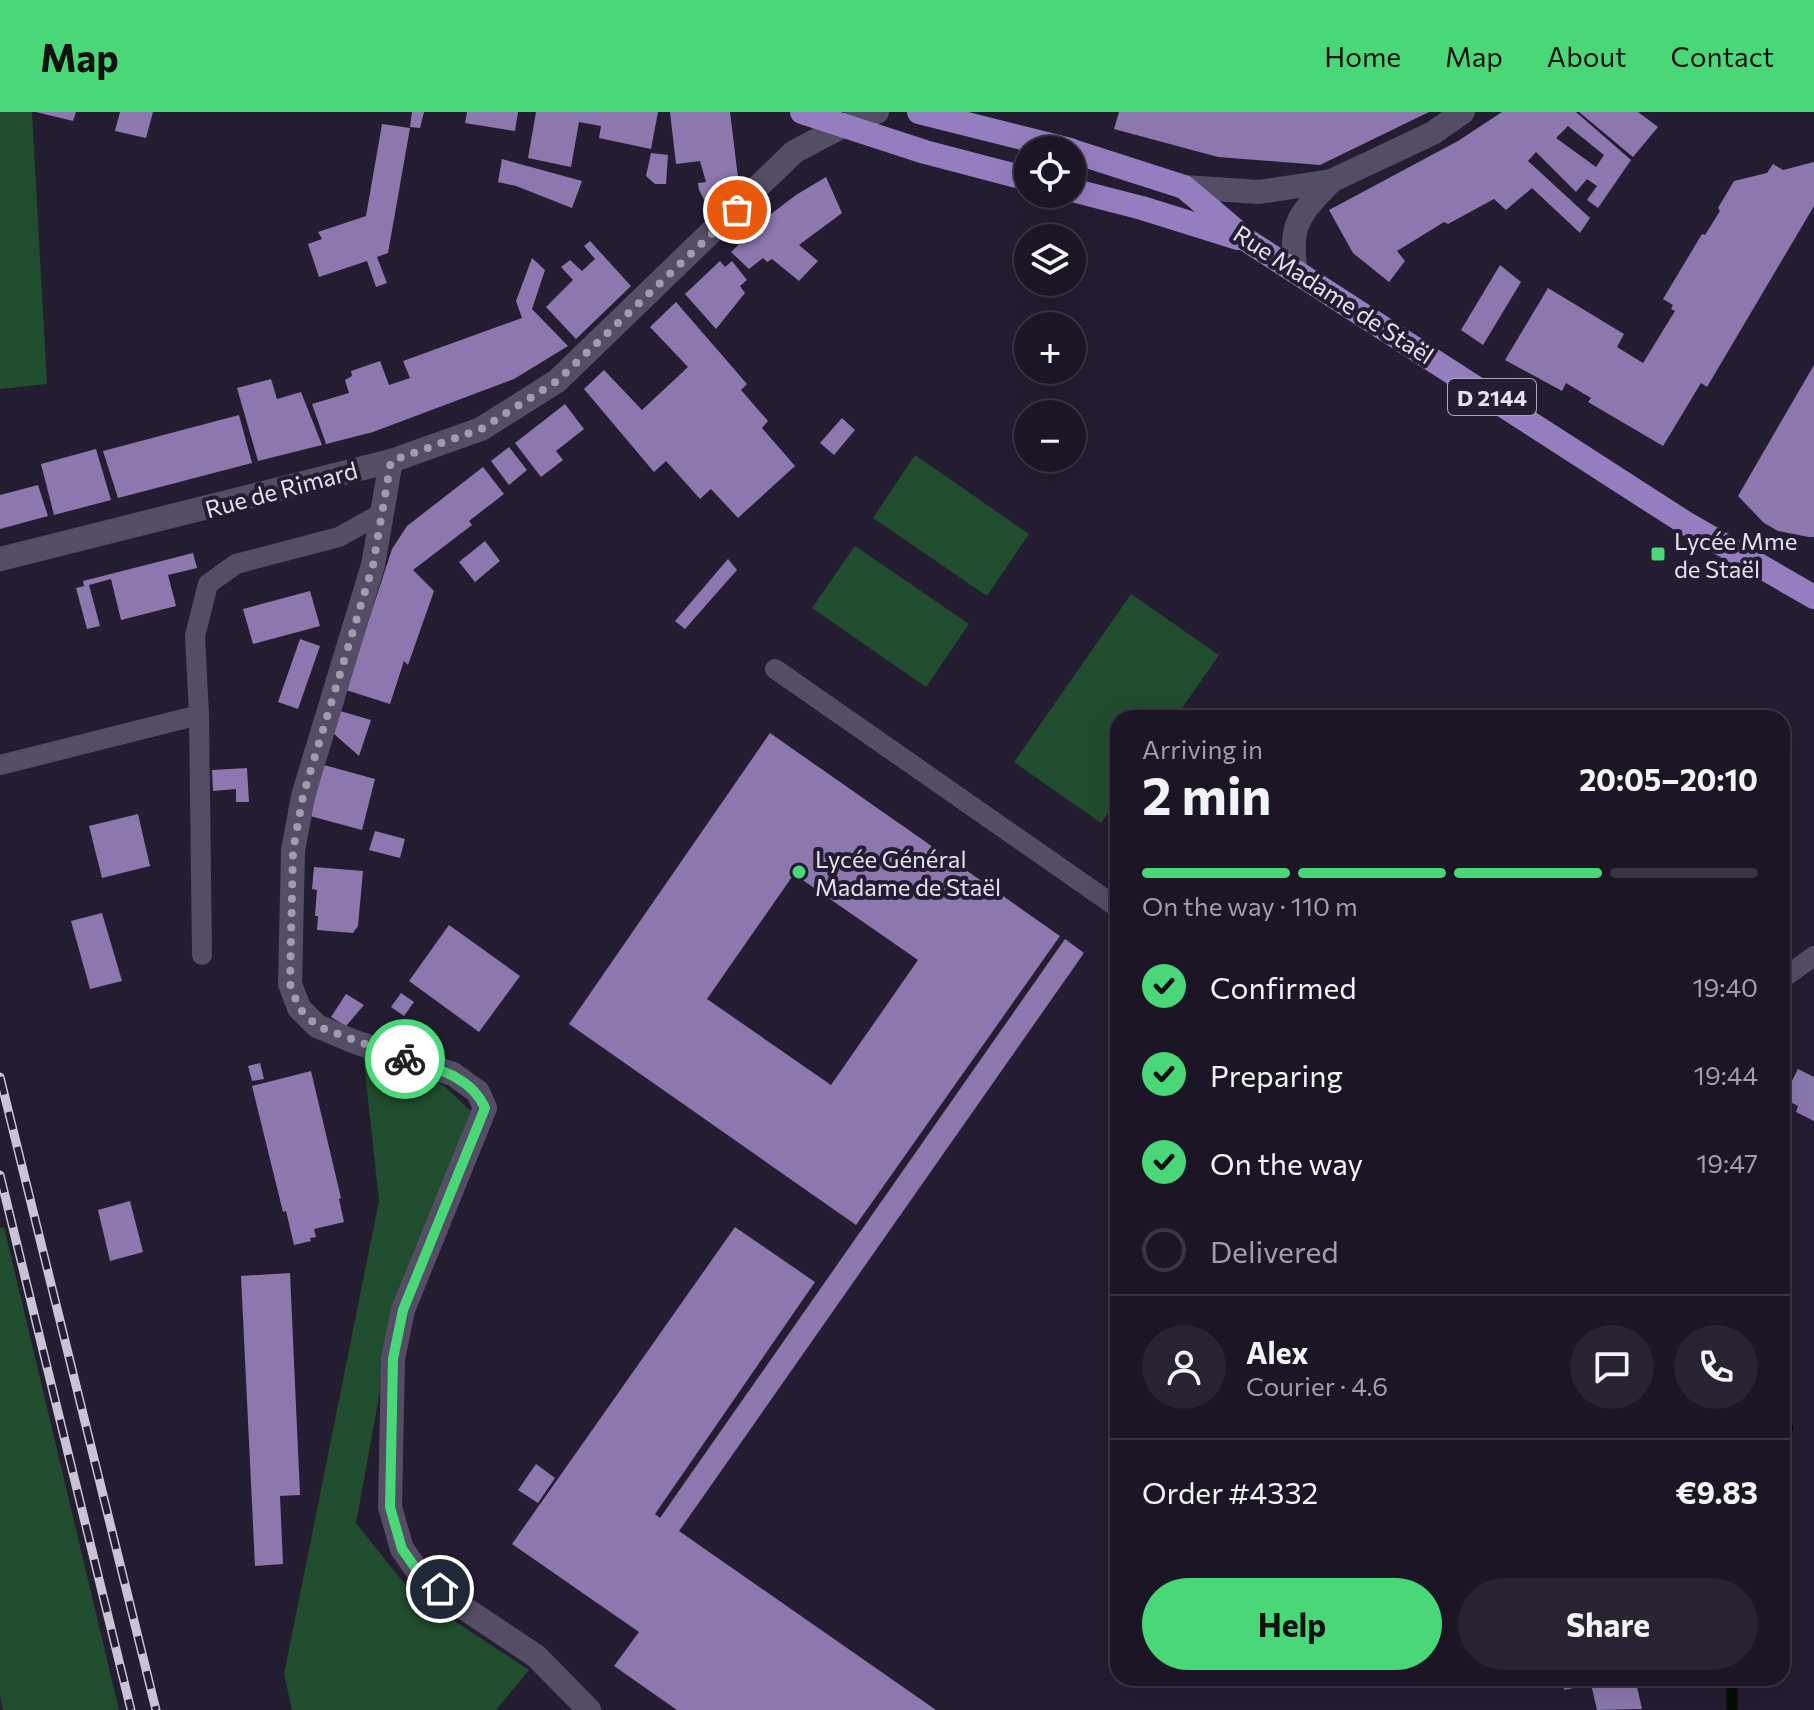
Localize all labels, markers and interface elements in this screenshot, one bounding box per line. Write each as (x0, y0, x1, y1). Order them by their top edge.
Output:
text: Map (40, 33, 119, 80)
text: Home (1324, 39, 1401, 73)
text: Map (1445, 39, 1503, 73)
text: About (1547, 39, 1627, 73)
text: Contact (1671, 39, 1774, 73)
map controls (1014, 136, 1086, 472)
button: locate (1014, 136, 1086, 208)
pin (703, 176, 771, 244)
icon: bag (715, 188, 759, 232)
street label: Rue Madame de Staël (1229, 218, 1439, 370)
button: layers (1014, 224, 1086, 296)
button: + (1014, 312, 1086, 384)
road number: D 2144 (1448, 379, 1536, 415)
button: − (1014, 400, 1086, 472)
street label: Rue de Rimard (202, 455, 360, 523)
place label: Lycée Mme de Staël (1674, 526, 1797, 583)
marker: Lycée Mme de Staël (1649, 545, 1667, 563)
text: Arriving in (1142, 733, 1263, 764)
text: 20:05–20:10 (1579, 760, 1758, 797)
text: 2 min (1142, 762, 1271, 826)
place label: Lycée Général Madame de Staël (815, 844, 1001, 901)
marker: Lycée Général Madame de Staël (790, 863, 808, 881)
text: On the way · 110 m (1142, 890, 1358, 921)
icon: check (1142, 964, 1186, 1008)
text: Confirmed (1210, 968, 1357, 1005)
text: 19:40 (1692, 971, 1758, 1002)
courier (365, 1019, 445, 1099)
icon: bike (383, 1037, 427, 1081)
icon: check (1142, 1052, 1186, 1096)
text: Preparing (1210, 1056, 1343, 1093)
text: 19:44 (1694, 1059, 1758, 1090)
icon: check (1142, 1140, 1186, 1184)
text: On the way (1210, 1144, 1363, 1181)
text: 19:47 (1696, 1147, 1758, 1178)
text: Delivered (1210, 1232, 1339, 1269)
button: person (1142, 1325, 1226, 1409)
button: chat (1570, 1325, 1654, 1409)
button: phone (1674, 1325, 1758, 1409)
text: Alex (1246, 1333, 1309, 1370)
text: Courier · 4.6 (1246, 1370, 1388, 1401)
text: Order #4332 (1142, 1473, 1318, 1510)
text: €9.83 (1675, 1473, 1758, 1510)
pin (406, 1555, 474, 1623)
icon: home (418, 1567, 462, 1611)
button: Help (1142, 1578, 1442, 1670)
button: Share (1458, 1578, 1758, 1670)

